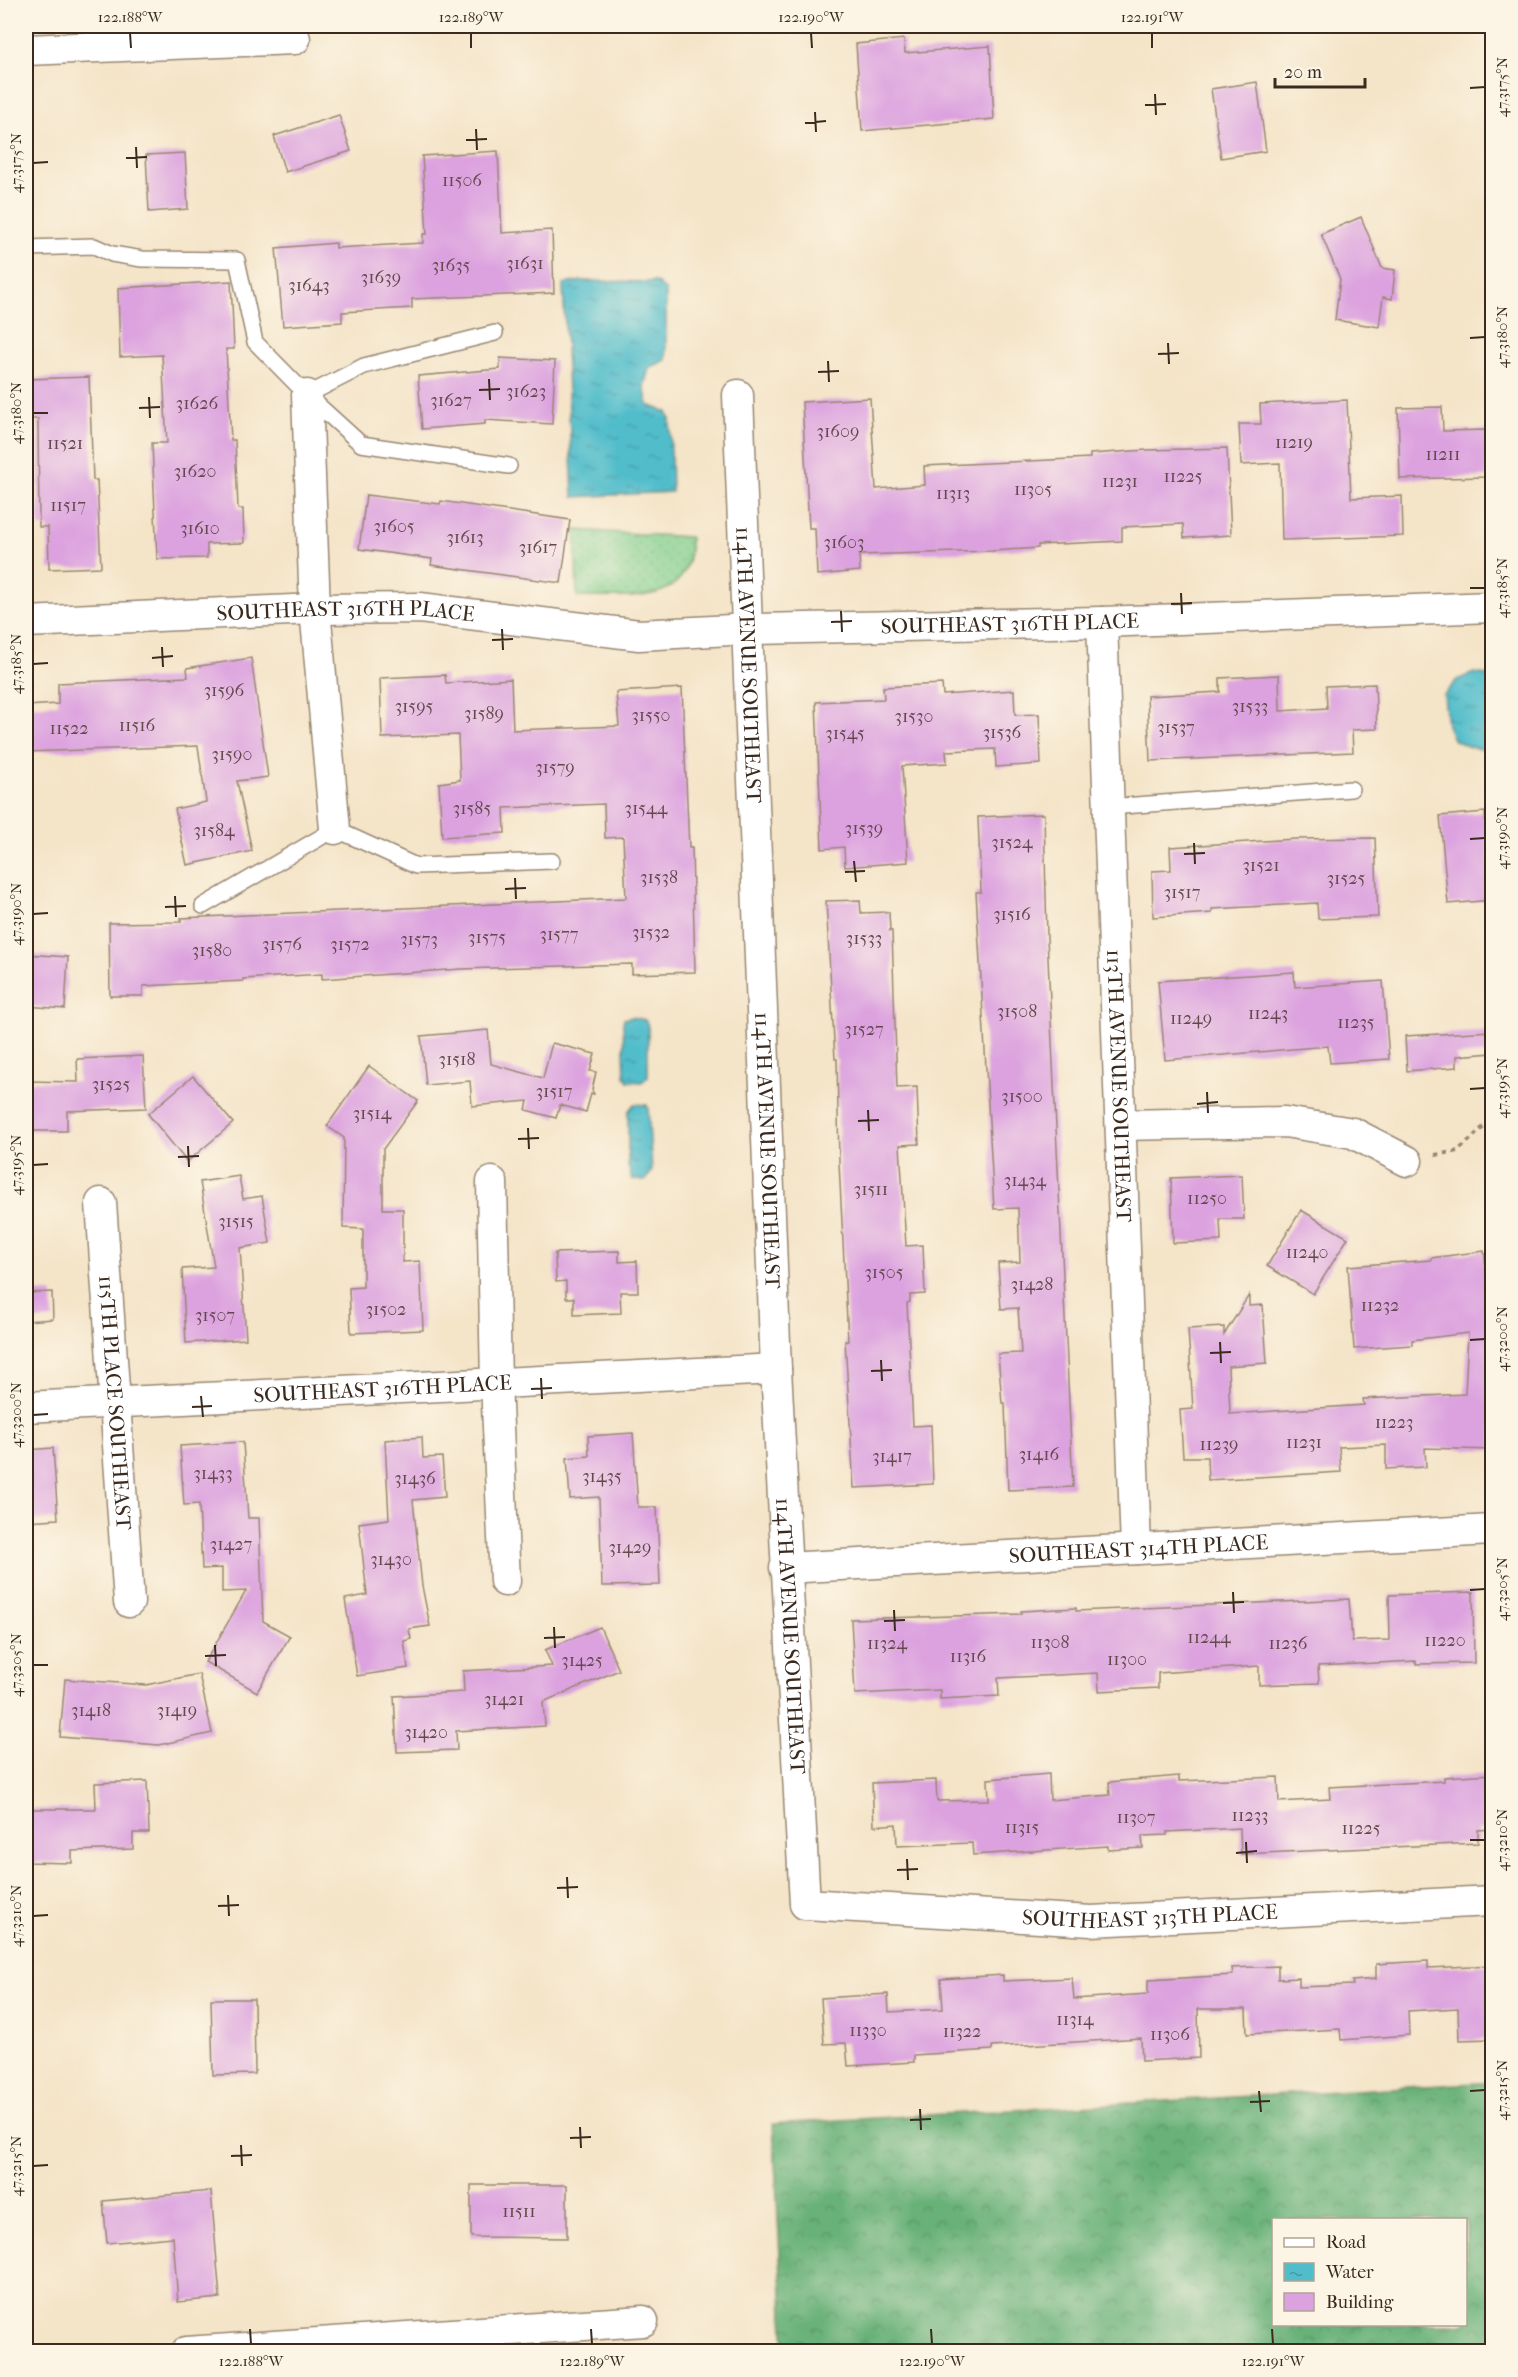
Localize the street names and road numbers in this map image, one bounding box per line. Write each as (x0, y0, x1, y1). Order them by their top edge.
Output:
street label: 114TH AVENUE SOUTHEAST (731, 526, 766, 804)
street label: SOUTHEAST 316TH PLACE (216, 596, 476, 627)
street label: SOUTHEAST 316TH PLACE (880, 609, 1140, 638)
street label: 113TH AVENUE SOUTHEAST (1102, 949, 1136, 1223)
street label: 114TH AVENUE SOUTHEAST (750, 1012, 785, 1290)
street label: 115TH PLACE SOUTHEAST (94, 1274, 136, 1531)
street label: SOUTHEAST 316TH PLACE (253, 1370, 512, 1407)
street label: 114TH AVENUE SOUTHEAST (771, 1497, 810, 1776)
street label: SOUTHEAST 314TH PLACE (1008, 1530, 1269, 1568)
street label: SOUTHEAST 313TH PLACE (1021, 1900, 1278, 1933)

